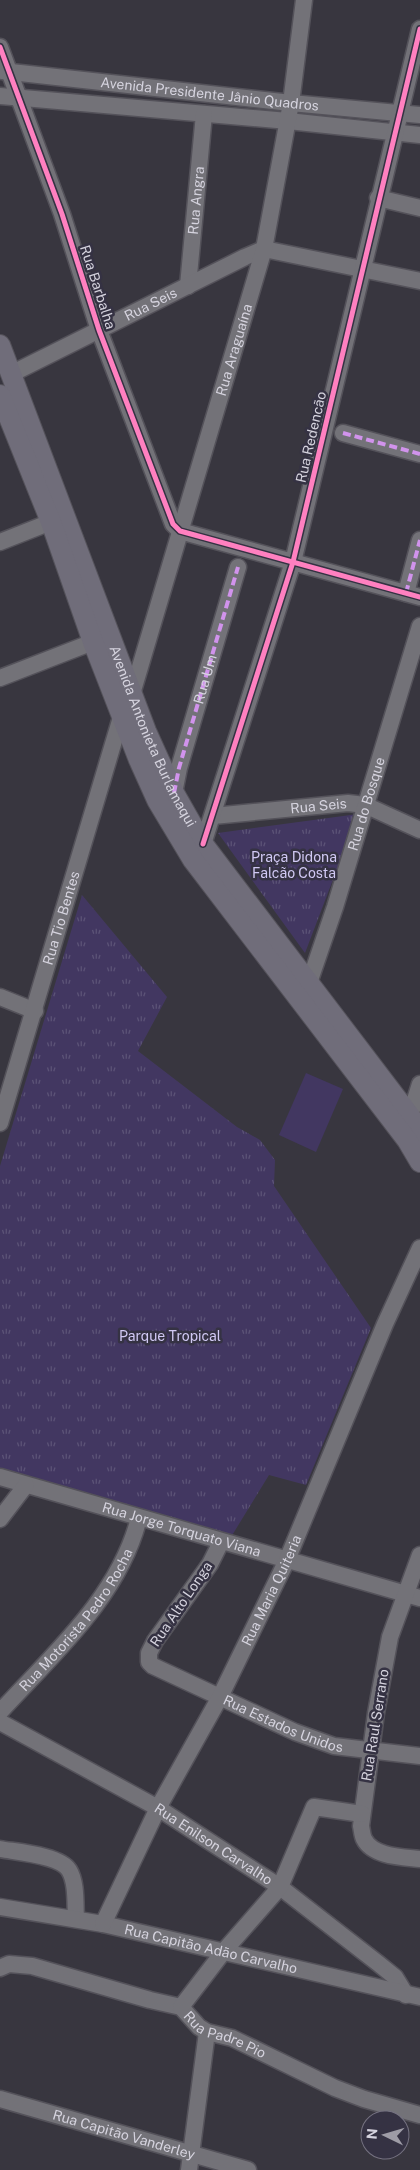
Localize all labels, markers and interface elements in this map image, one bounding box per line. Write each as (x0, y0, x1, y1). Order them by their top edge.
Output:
street label: Avenida Presidente Jânio Quadros (100, 74, 320, 114)
street label: Rua Angra (185, 166, 207, 235)
street label: Rua Barbalha (77, 243, 119, 331)
street label: Rua Seis (122, 284, 179, 324)
street label: Rua Araguaína (213, 302, 255, 398)
street label: Rua Redencão (293, 390, 329, 484)
street label: Avenida Antonieta Burlamaqui (106, 643, 200, 830)
street label: Rua Um (190, 653, 220, 706)
street label: Rua do Bosque (344, 755, 388, 853)
street label: Rua Seis (290, 795, 347, 817)
park label: Praça Didona Falcão Costa (251, 849, 337, 881)
street label: Rua Tio Bentes (40, 869, 83, 967)
park label: Parque Tropical (119, 1328, 221, 1344)
street label: Rua Jorge Torquato Viana (100, 1499, 263, 1560)
street label: Rua Maria Quiteria (238, 1533, 305, 1648)
street label: Rua Motorista Pedro Rocha (16, 1546, 136, 1694)
street label: Rua Alto Longa (147, 1559, 215, 1649)
street label: Rua Raul Serrano (358, 1668, 392, 1782)
street label: Rua Estados Unidos (221, 1692, 344, 1755)
street label: Rua Enilson Carvalho (152, 1800, 275, 1888)
street label: Rua Capitão Adão Carvalho (123, 1921, 299, 1977)
street label: Rua Padre Pio (181, 2008, 269, 2061)
street label: Rua Capitão Vanderley (51, 2107, 198, 2163)
north arrow (360, 2110, 410, 2160)
text: N (364, 2128, 380, 2140)

